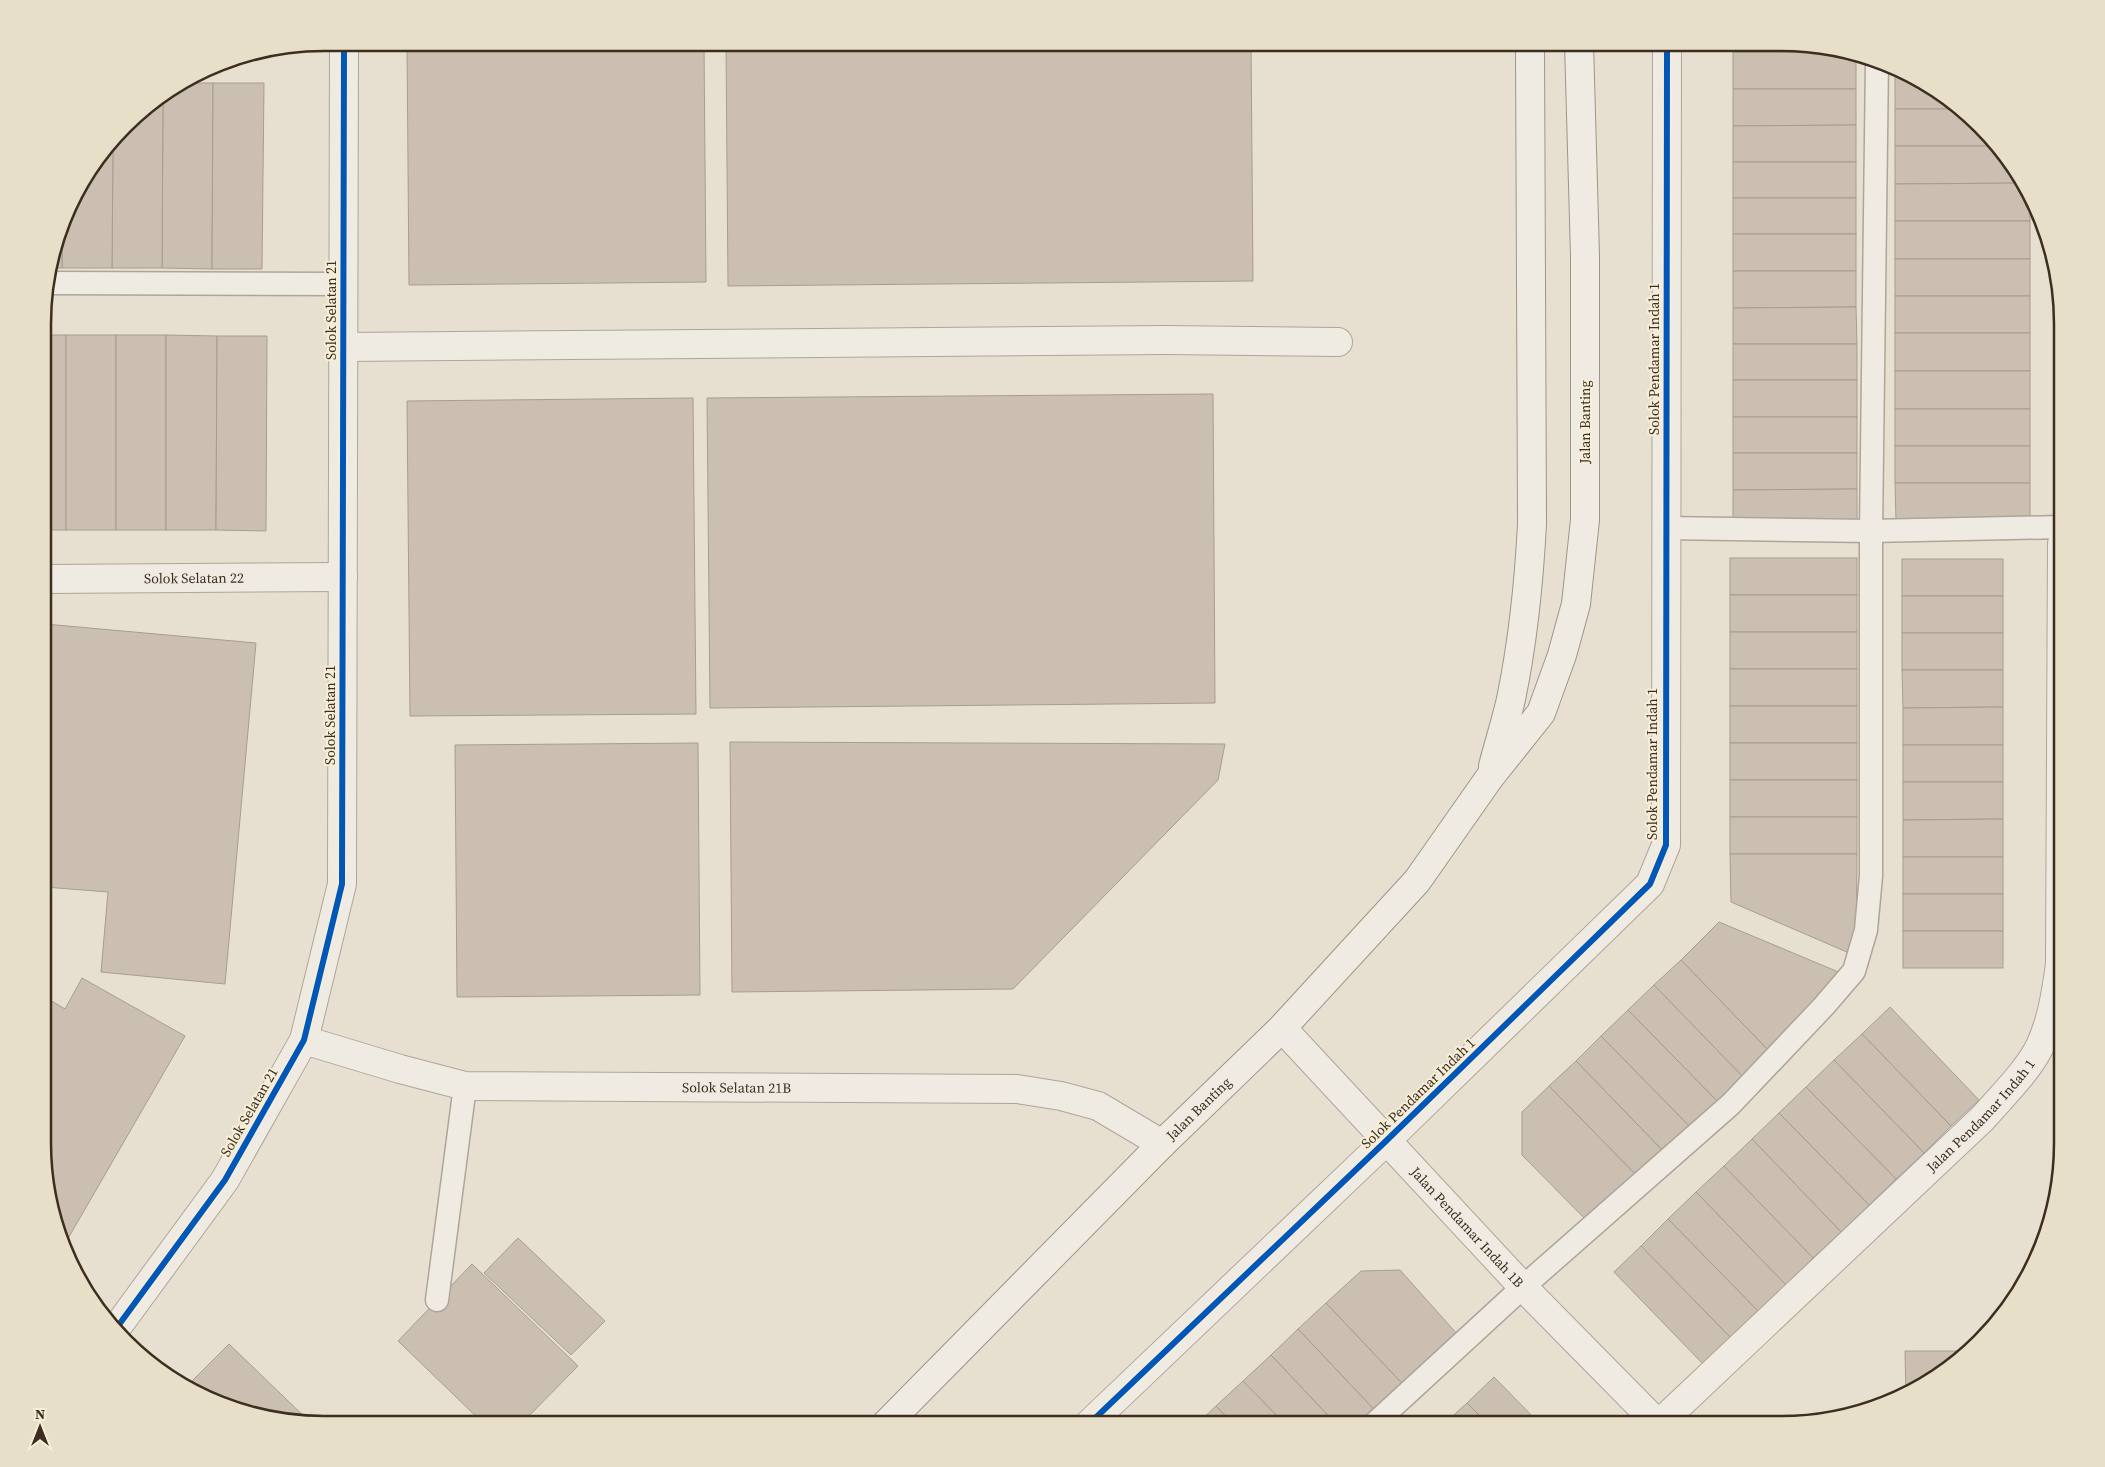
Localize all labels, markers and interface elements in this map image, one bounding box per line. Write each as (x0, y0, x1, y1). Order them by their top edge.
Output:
street label: Solok Selatan 21 (321, 260, 341, 360)
street label: Solok Pendamar Indah 1 (1644, 283, 1664, 435)
street label: Jalan Banting (1575, 380, 1595, 465)
street label: Solok Selatan 22 (144, 568, 244, 588)
street label: Solok Selatan 21 (320, 665, 340, 765)
street label: Solok Pendamar Indah 1 (1642, 688, 1662, 840)
street label: Solok Pendamar Indah 1 (1356, 1033, 1480, 1153)
street label: Jalan Pendamar Indah 1 (1921, 1055, 2040, 1177)
street label: Solok Selatan 21 (215, 1064, 283, 1160)
street label: Jalan Banting (1161, 1072, 1236, 1146)
street label: Solok Selatan 21B (682, 1077, 791, 1098)
street label: Jalan Pendamar Indah 1B (1405, 1162, 1529, 1292)
north arrow (15, 1402, 65, 1452)
text: N (35, 1404, 45, 1424)

